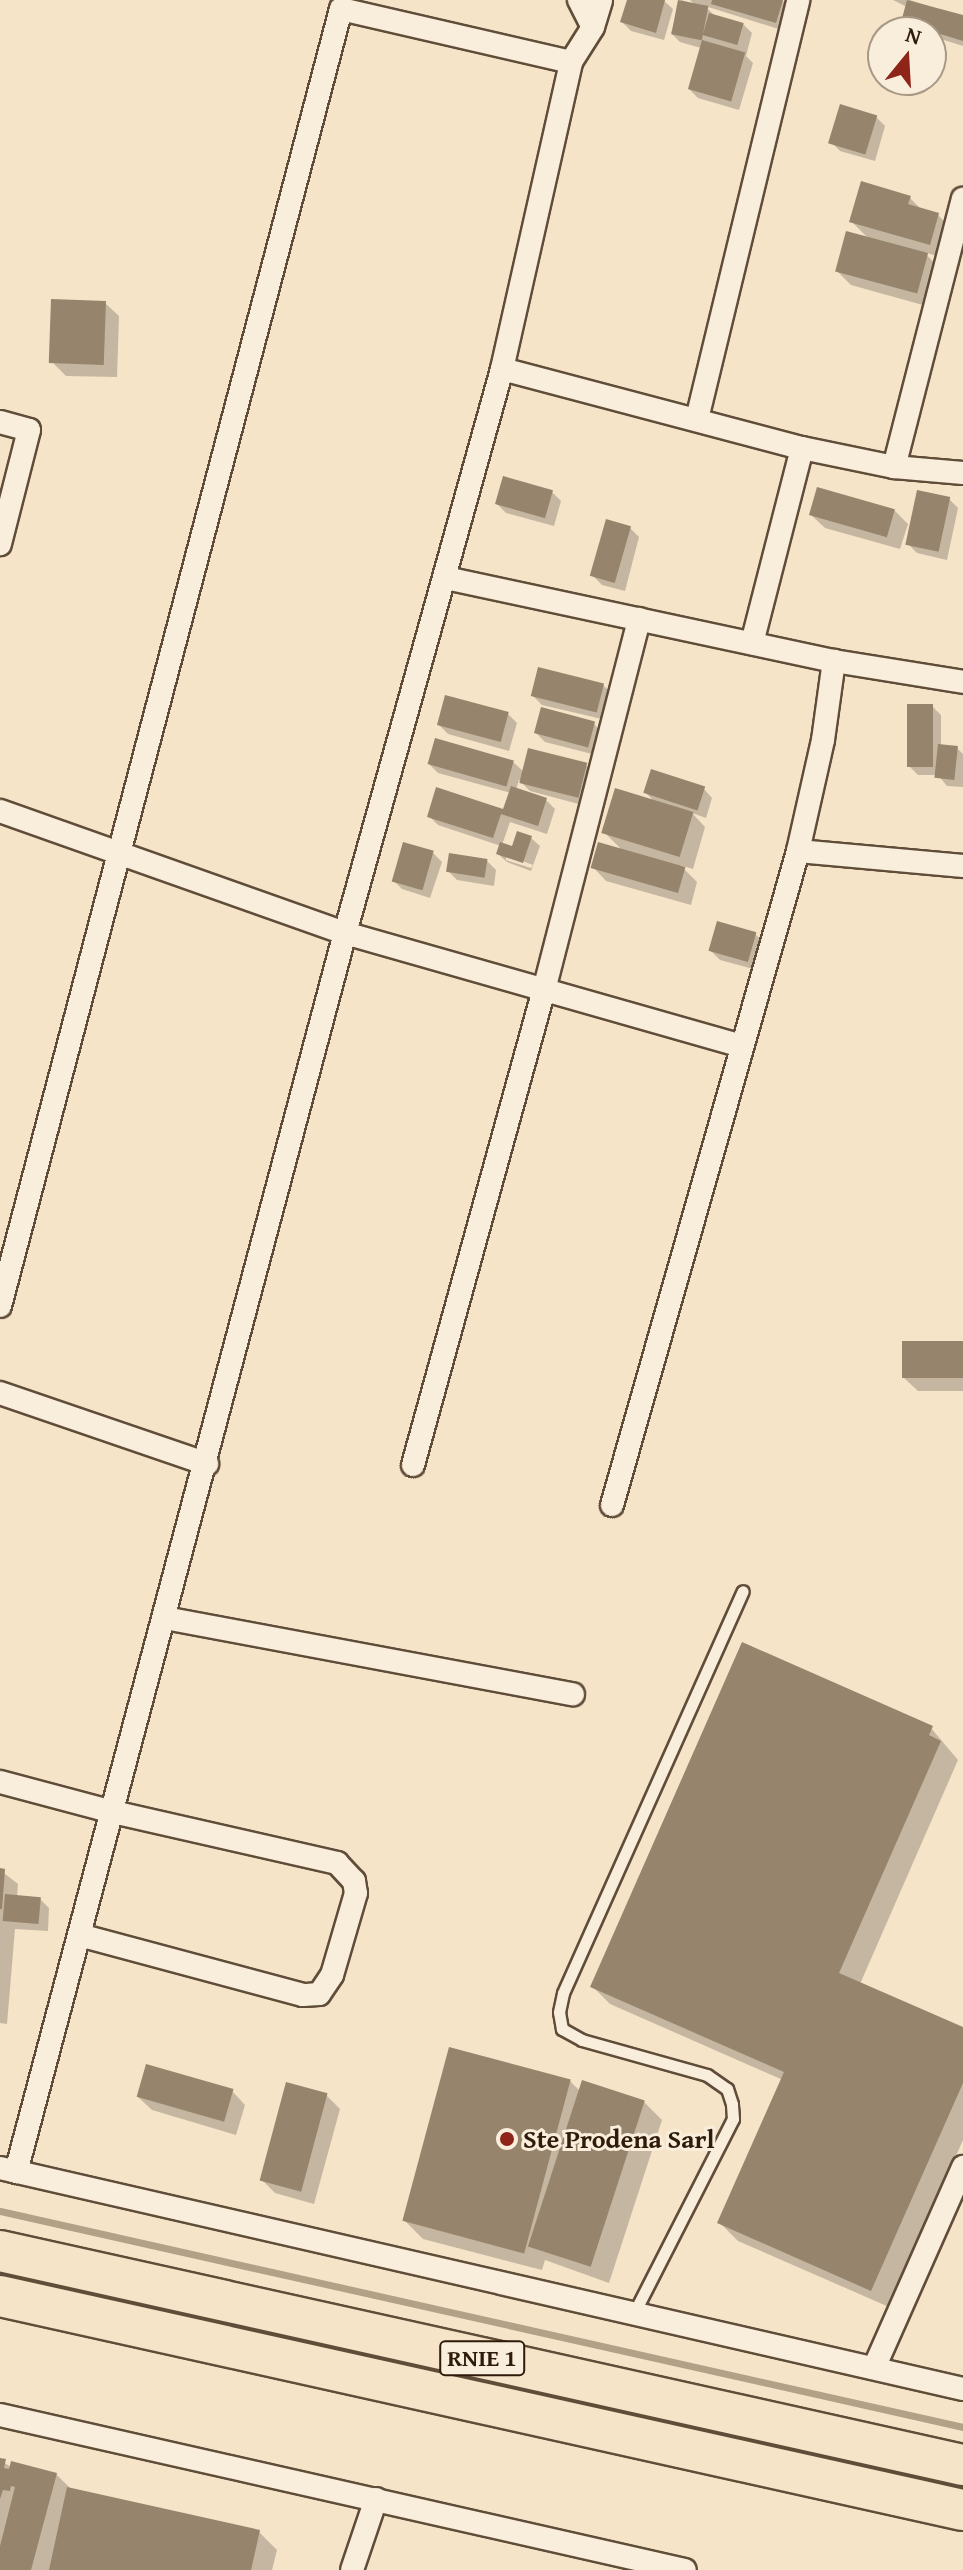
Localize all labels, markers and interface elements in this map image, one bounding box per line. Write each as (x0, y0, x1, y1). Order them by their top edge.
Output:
north arrow (867, 16, 947, 96)
text: N (902, 18, 926, 53)
place label: Ste Prodena Sarl (523, 2123, 715, 2155)
marker: Ste Prodena Sarl (498, 2130, 516, 2148)
road number: RNIE 1 (438, 2338, 526, 2378)

